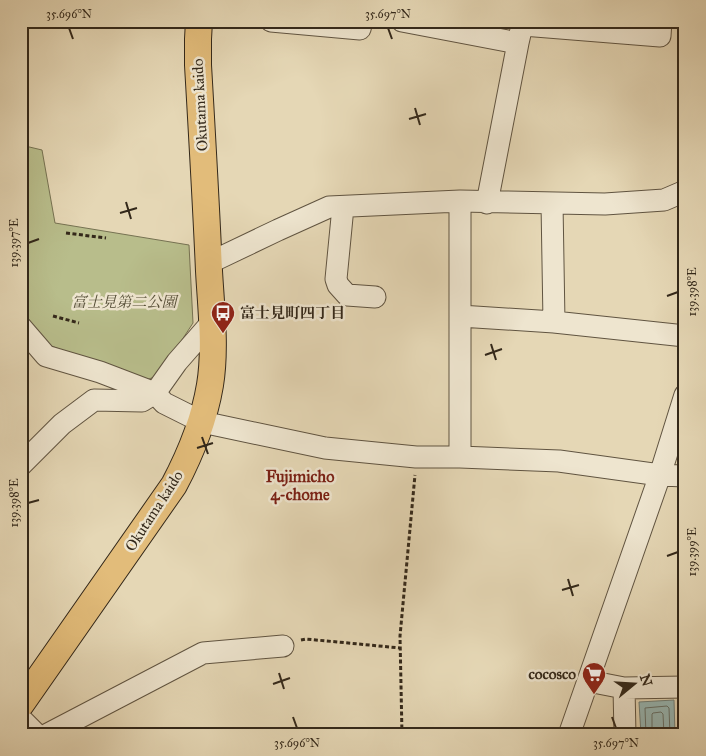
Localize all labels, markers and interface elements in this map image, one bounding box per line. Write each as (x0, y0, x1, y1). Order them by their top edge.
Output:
text: 35.696°N (46, 7, 92, 21)
text: 35.697°N (365, 7, 411, 21)
street label: Okutama kaido (189, 58, 211, 152)
text: 139.397°E (7, 218, 21, 268)
text: 139.398°E (685, 267, 699, 317)
park label: 富士見第二公園 (71, 293, 179, 311)
bus stop icon: 富士見町四丁目 (210, 300, 236, 334)
place label: 富士見町四丁目 (240, 304, 345, 322)
street label: Okutama kaido (121, 467, 187, 555)
district label: Fujimicho 4-chome (266, 467, 334, 505)
text: 139.398°E (7, 478, 21, 528)
text: 139.399°E (685, 527, 699, 577)
north arrow (608, 658, 658, 708)
supermarket icon: cocosco (581, 661, 607, 695)
place label: cocosco (529, 665, 576, 683)
text: N (636, 672, 656, 689)
text: 35.696°N (274, 736, 320, 750)
text: 35.697°N (593, 736, 639, 750)

